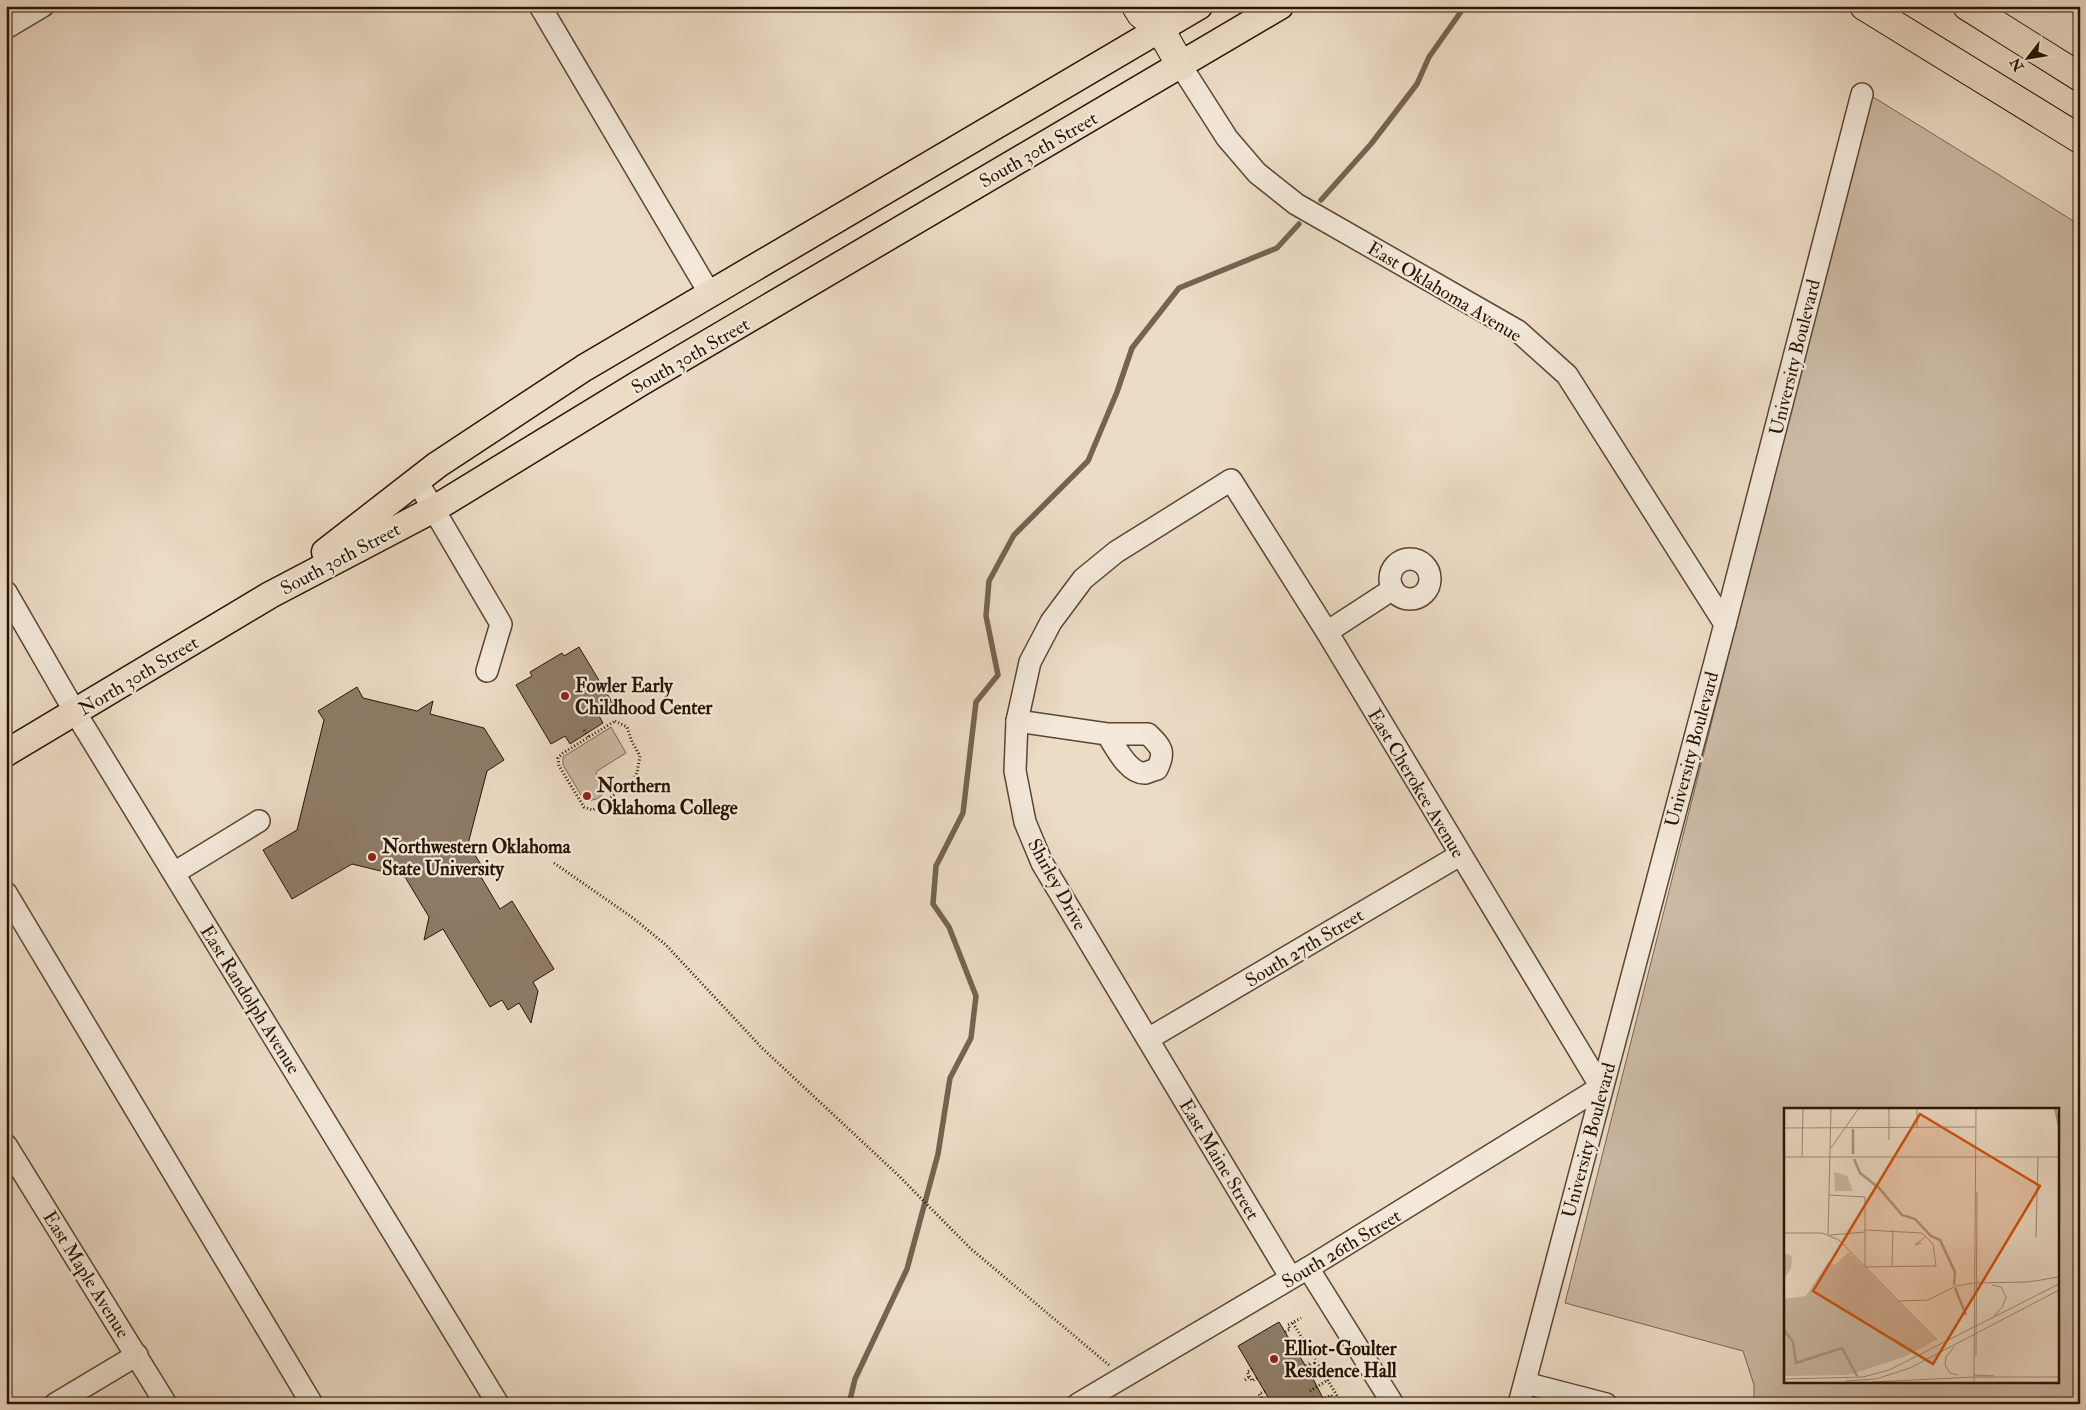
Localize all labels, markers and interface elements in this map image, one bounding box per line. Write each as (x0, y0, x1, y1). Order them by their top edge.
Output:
north arrow (2004, 32, 2054, 82)
text: N (2007, 54, 2028, 75)
street label: South 30th Street (975, 106, 1102, 193)
street label: East Oklahoma Avenue (1363, 236, 1526, 347)
street label: University Boulevard (1764, 276, 1826, 438)
street label: South 30th Street (627, 312, 754, 399)
street label: South 30th Street (276, 517, 405, 601)
street label: North 30th Street (74, 631, 203, 721)
street label: University Boulevard (1660, 668, 1724, 829)
place label: Fowler Early Childhood Center (575, 674, 713, 720)
marker: Fowler Early Childhood Center (559, 690, 571, 702)
street label: East Cherokee Avenue (1362, 705, 1470, 862)
place label: Northern Oklahoma College (596, 774, 738, 821)
marker: Northern Oklahoma College (581, 790, 593, 802)
street label: Shirley Drive (1022, 834, 1092, 935)
place label: Northwestern Oklahoma State University (381, 835, 572, 882)
marker: Northwestern Oklahoma State University (366, 851, 378, 863)
street label: South 27th Street (1241, 903, 1368, 993)
street label: East Randolph Avenue (194, 921, 306, 1079)
street label: University Boulevard (1557, 1059, 1621, 1220)
street label: East Maine Street (1174, 1095, 1265, 1224)
inset map (1784, 1108, 2058, 1382)
street label: South 26th Street (1278, 1204, 1405, 1294)
street label: East Maple Avenue (37, 1206, 135, 1343)
place label: Elliot-Goulter Residence Hall (1284, 1337, 1398, 1383)
marker: Elliot-Goulter Residence Hall (1268, 1353, 1280, 1365)

